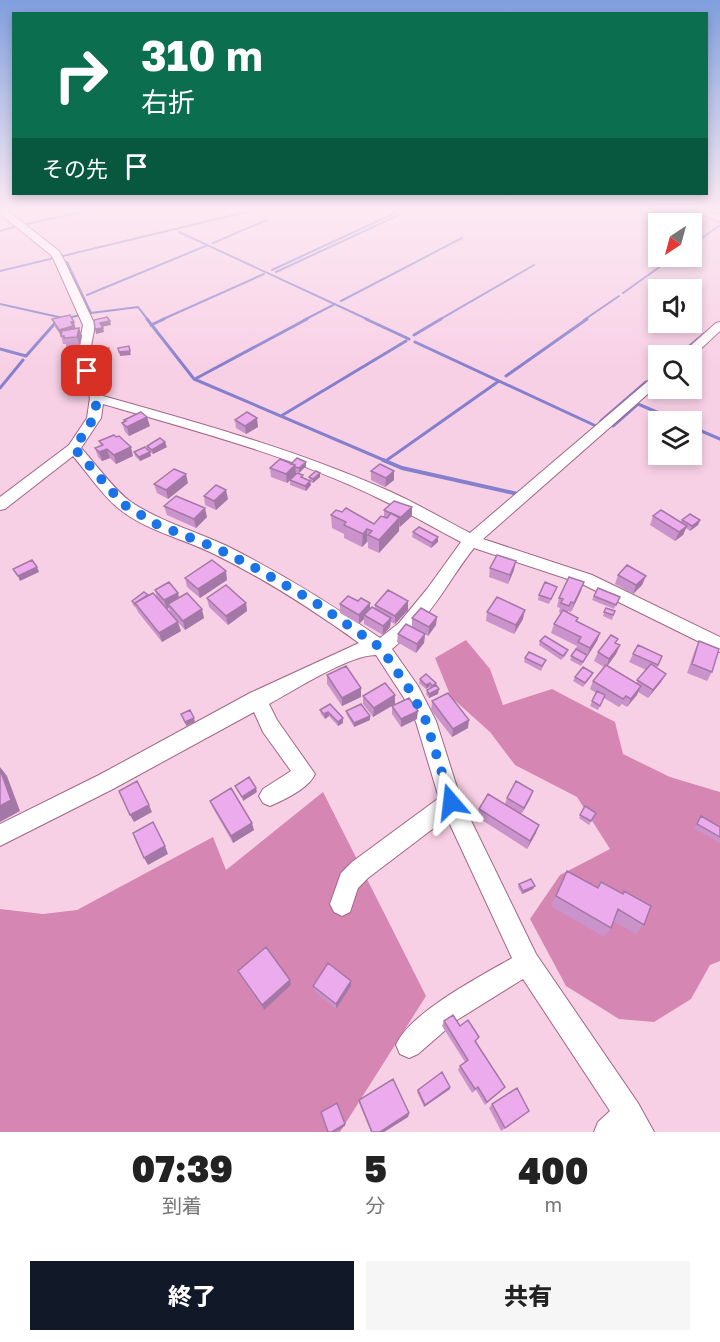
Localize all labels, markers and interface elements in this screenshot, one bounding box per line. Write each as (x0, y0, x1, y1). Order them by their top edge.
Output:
text: 310 m (141, 30, 263, 80)
icon: right (42, 36, 120, 114)
text: 右折 (141, 86, 195, 118)
icon: arrive (120, 150, 153, 183)
text: その先 (42, 155, 108, 182)
north arrow (648, 213, 702, 267)
map controls (648, 213, 702, 465)
button: sound (648, 279, 702, 333)
pin (61, 345, 112, 396)
button: search (648, 345, 702, 399)
icon: arrive (70, 354, 103, 387)
button: layers (648, 411, 702, 465)
position arrow (419, 770, 483, 834)
text: 07:39 (131, 1147, 233, 1190)
text: 5 (364, 1147, 387, 1190)
text: 400 (518, 1149, 589, 1192)
text: m (545, 1192, 562, 1216)
text: 到着 (162, 1193, 202, 1217)
text: 分 (366, 1193, 386, 1217)
button: 終了 (30, 1261, 354, 1330)
button: 共有 (366, 1261, 690, 1330)

